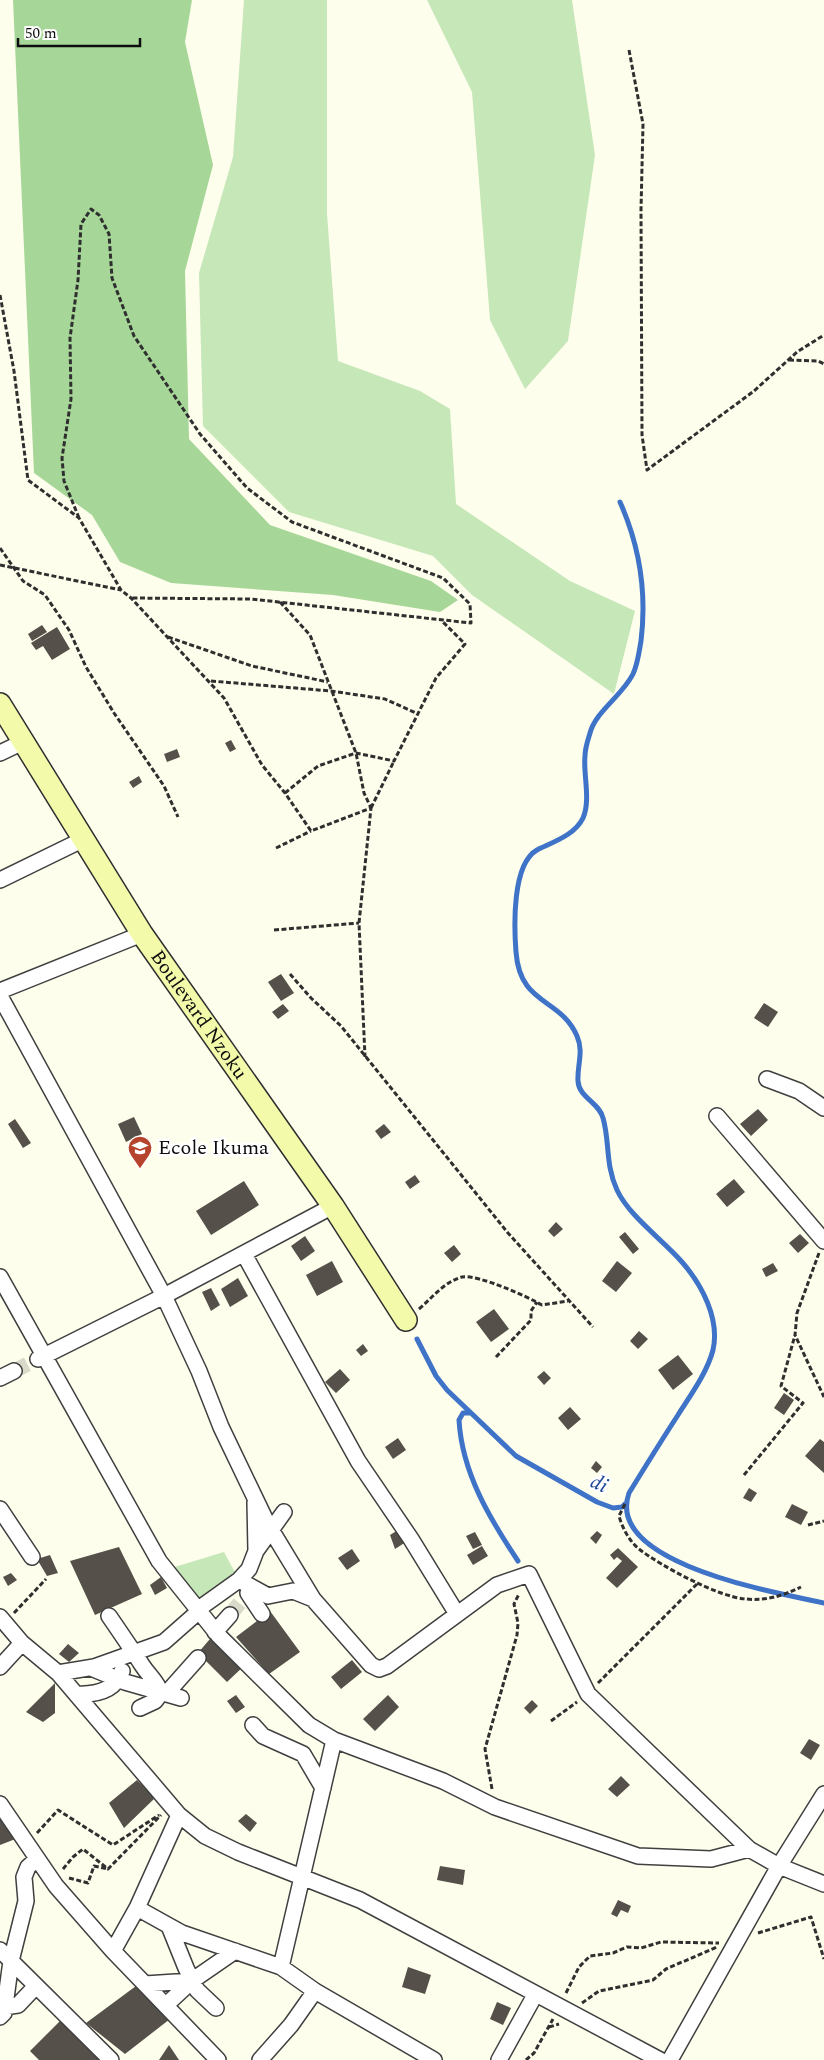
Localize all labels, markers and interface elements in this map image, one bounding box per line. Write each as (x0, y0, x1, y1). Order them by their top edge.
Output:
scale bar (18, 15, 140, 47)
text: 50 m (25, 22, 57, 45)
street label: Boulevard Nzoku (143, 944, 255, 1086)
place label: Ecole Ikuma (158, 1133, 269, 1163)
school or university icon: Ecole Ikuma (127, 1135, 153, 1169)
water label: di (584, 1466, 614, 1502)

